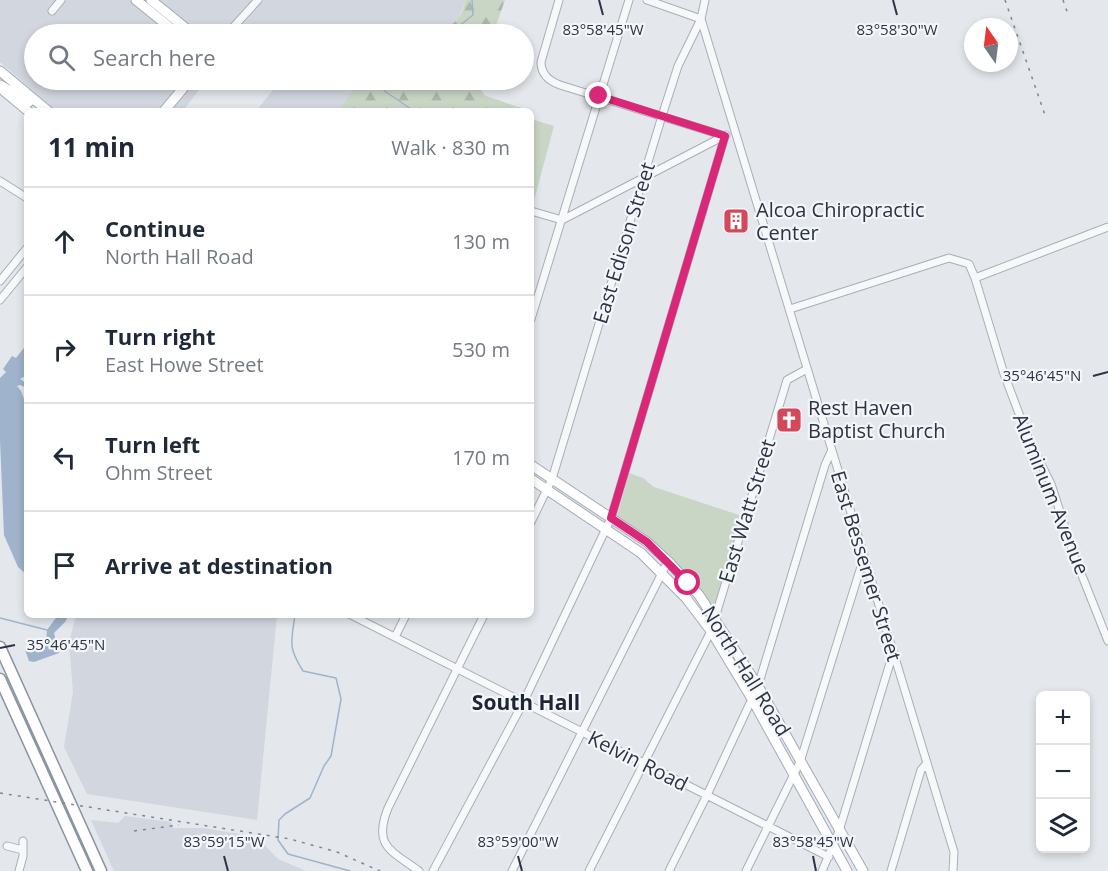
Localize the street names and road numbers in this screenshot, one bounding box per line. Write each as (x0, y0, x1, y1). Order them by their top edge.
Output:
street label: East Edison Street (586, 159, 661, 327)
street label: Aluminum Avenue (1007, 409, 1096, 578)
street label: East Watt Street (712, 436, 781, 586)
street label: East Bessemer Street (825, 467, 908, 664)
street label: North Hall Road (696, 601, 797, 741)
street label: Kelvin Road (584, 724, 693, 797)

